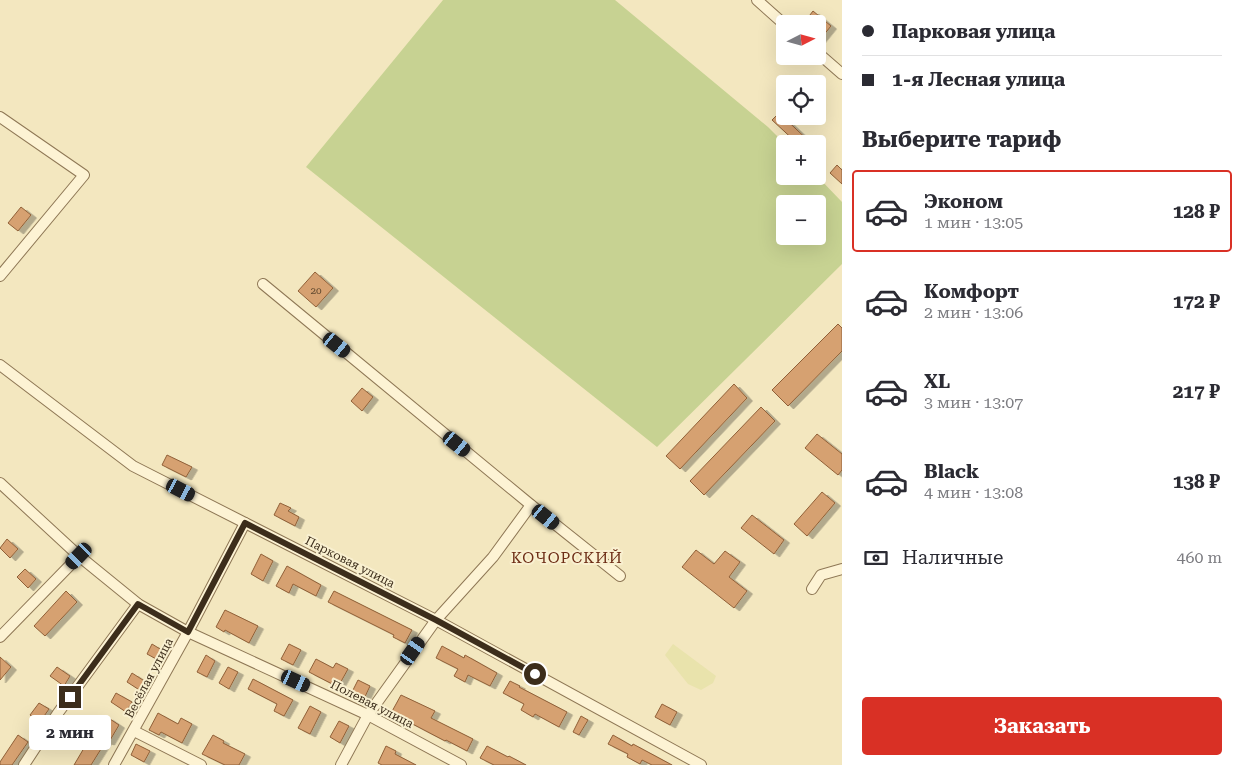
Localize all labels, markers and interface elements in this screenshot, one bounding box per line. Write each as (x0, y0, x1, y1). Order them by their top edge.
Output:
north arrow (776, 15, 826, 65)
map controls (776, 15, 826, 245)
text: Парковая улица (892, 20, 1055, 43)
text: 1-я Лесная улица (892, 68, 1065, 91)
button: locate (776, 75, 826, 125)
text: Выберите тариф (862, 127, 1061, 152)
button: + (776, 135, 826, 185)
icon: car (864, 189, 909, 234)
text: Эконом (924, 190, 1003, 213)
button: − (776, 195, 826, 245)
text: 128 ₽ (1173, 200, 1220, 223)
text: 1 мин · 13:05 (924, 213, 1023, 232)
icon: car (864, 279, 909, 324)
text: Комфорт (924, 280, 1019, 303)
house number: 20 (310, 285, 322, 296)
text: 172 ₽ (1173, 290, 1220, 313)
text: 2 мин · 13:06 (924, 303, 1023, 322)
car (320, 330, 353, 360)
icon: car (864, 369, 909, 414)
text: XL (924, 370, 950, 393)
text: 217 ₽ (1173, 380, 1220, 403)
text: 3 мин · 13:07 (924, 393, 1023, 412)
car (440, 429, 473, 459)
icon: car (864, 459, 909, 504)
text: Black (924, 460, 979, 483)
text: 138 ₽ (1173, 470, 1220, 493)
car (164, 477, 197, 503)
text: 4 мин · 13:08 (924, 483, 1023, 502)
car (529, 502, 562, 532)
street label: Парковая улица (303, 533, 397, 591)
car (63, 540, 94, 572)
icon: cash (862, 544, 890, 572)
text: Наличные (902, 546, 1003, 569)
text: 460 m (1176, 548, 1222, 567)
district label: КОЧОРСКИЙ (511, 549, 623, 567)
car (398, 634, 427, 668)
street label: Весёлая улица (122, 635, 176, 720)
route start (524, 663, 546, 685)
car (279, 668, 312, 694)
street label: Полевая улица (328, 677, 416, 731)
route end (59, 686, 81, 708)
button: Заказать (862, 697, 1222, 755)
callout: 2 мин (29, 714, 111, 750)
text: 2 мин (46, 723, 94, 742)

